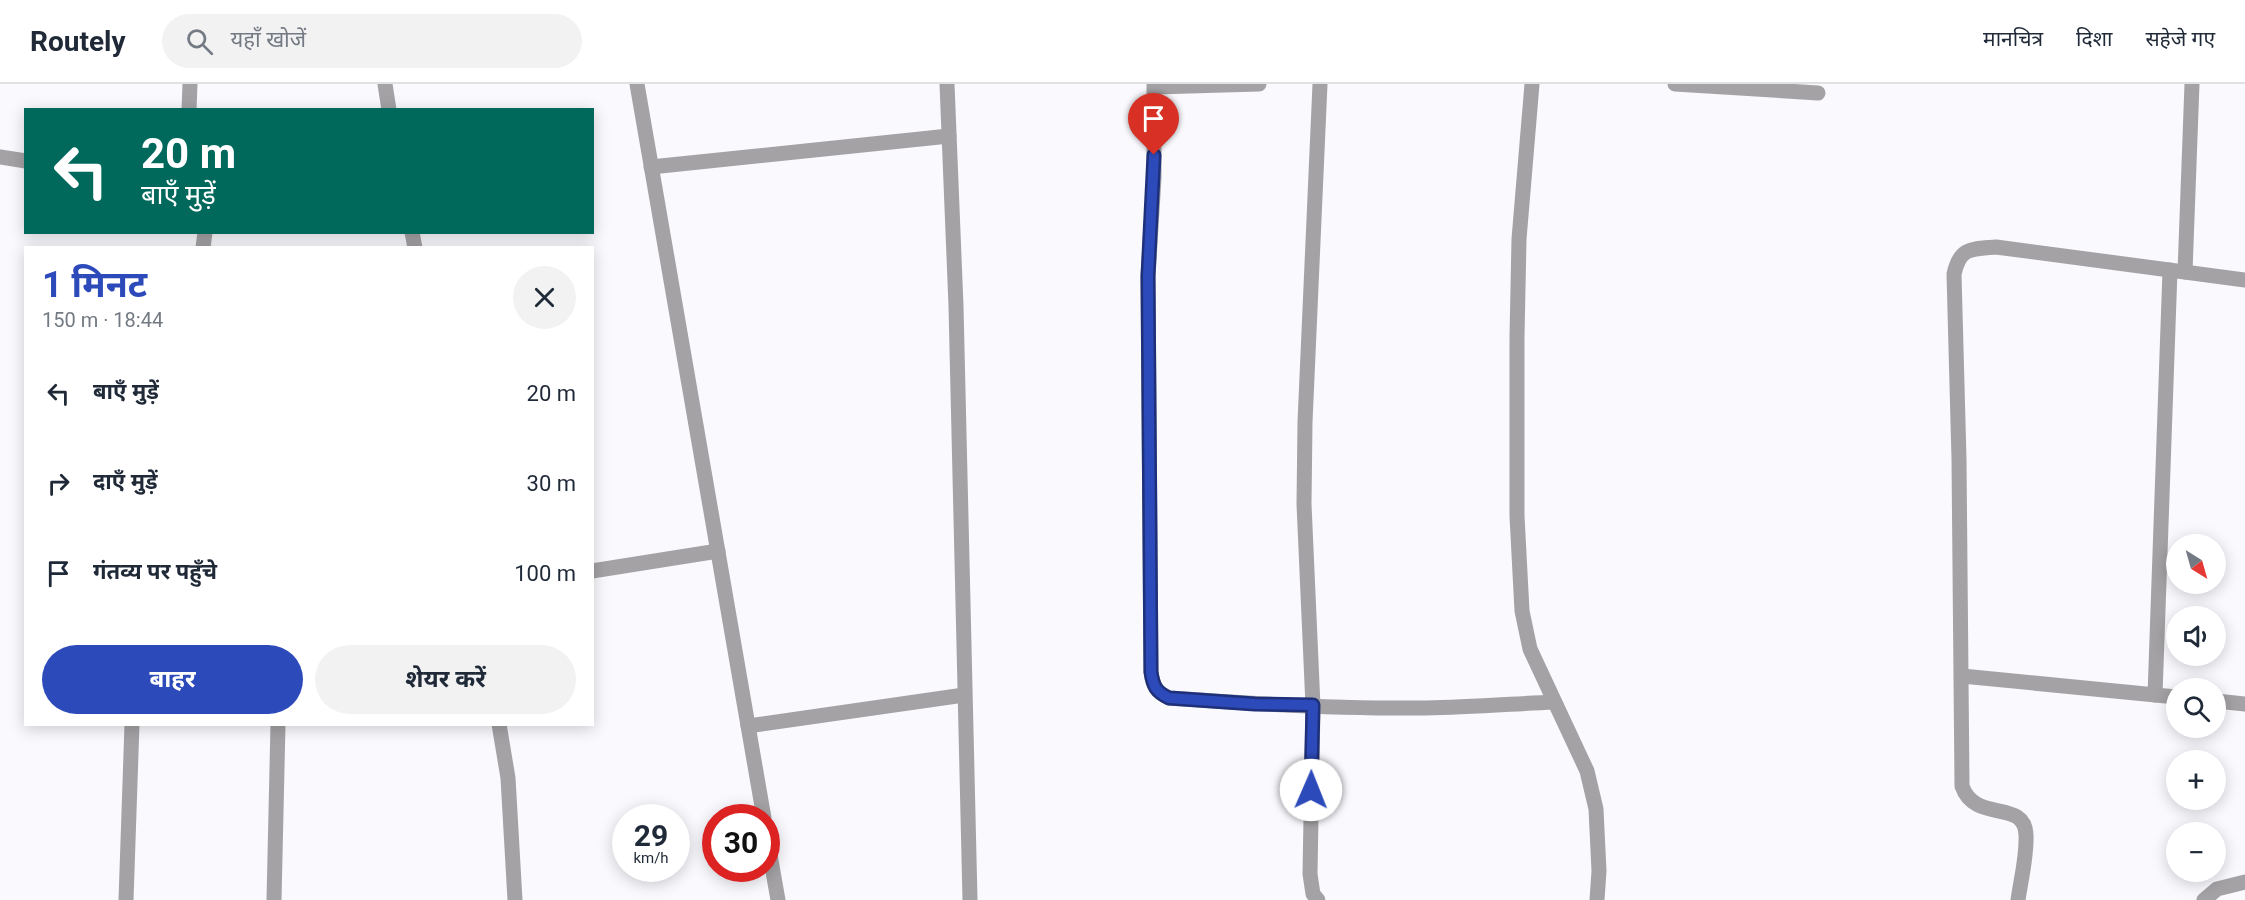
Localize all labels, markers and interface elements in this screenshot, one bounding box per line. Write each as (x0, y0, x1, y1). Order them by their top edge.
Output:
search box (162, 14, 582, 68)
text: Routely (30, 25, 126, 58)
icon: search (183, 25, 216, 58)
text: यहाँ खोजें (231, 27, 306, 52)
text: मानचित्र (1983, 27, 2043, 51)
text: दिशा (2076, 27, 2112, 51)
text: सहेजे गए (2145, 27, 2215, 51)
pin (1128, 93, 1179, 155)
icon: arrive (1137, 102, 1170, 135)
text: 20 m (141, 129, 236, 178)
icon: left (42, 132, 120, 210)
text: बाएँ मुड़ें (141, 179, 216, 211)
text: 1 मिनट (42, 264, 147, 306)
button: close (513, 266, 576, 329)
text: 150 m · 18:44 (42, 308, 163, 332)
icon: left (42, 377, 75, 410)
text: बाएँ मुड़ें (93, 379, 159, 404)
text: 20 m (527, 381, 576, 406)
icon: right (42, 467, 75, 500)
text: दाएँ मुड़ें (93, 469, 158, 494)
text: 30 m (527, 471, 576, 496)
north arrow (2166, 534, 2226, 594)
map controls (2166, 534, 2226, 882)
icon: arrive (42, 557, 75, 590)
text: गंतव्य पर पहुँचे (93, 559, 217, 584)
text: 100 m (514, 561, 576, 586)
button: sound (2166, 606, 2226, 666)
button: बाहर (42, 645, 303, 714)
button: शेयर करें (315, 645, 576, 714)
button: search (2166, 678, 2226, 738)
button: + (2166, 750, 2226, 810)
position arrow (1279, 758, 1343, 822)
speed limit sign: 30 (702, 804, 780, 882)
text: 29 (634, 818, 668, 853)
button: − (2166, 822, 2226, 882)
text: km/h (633, 849, 669, 867)

